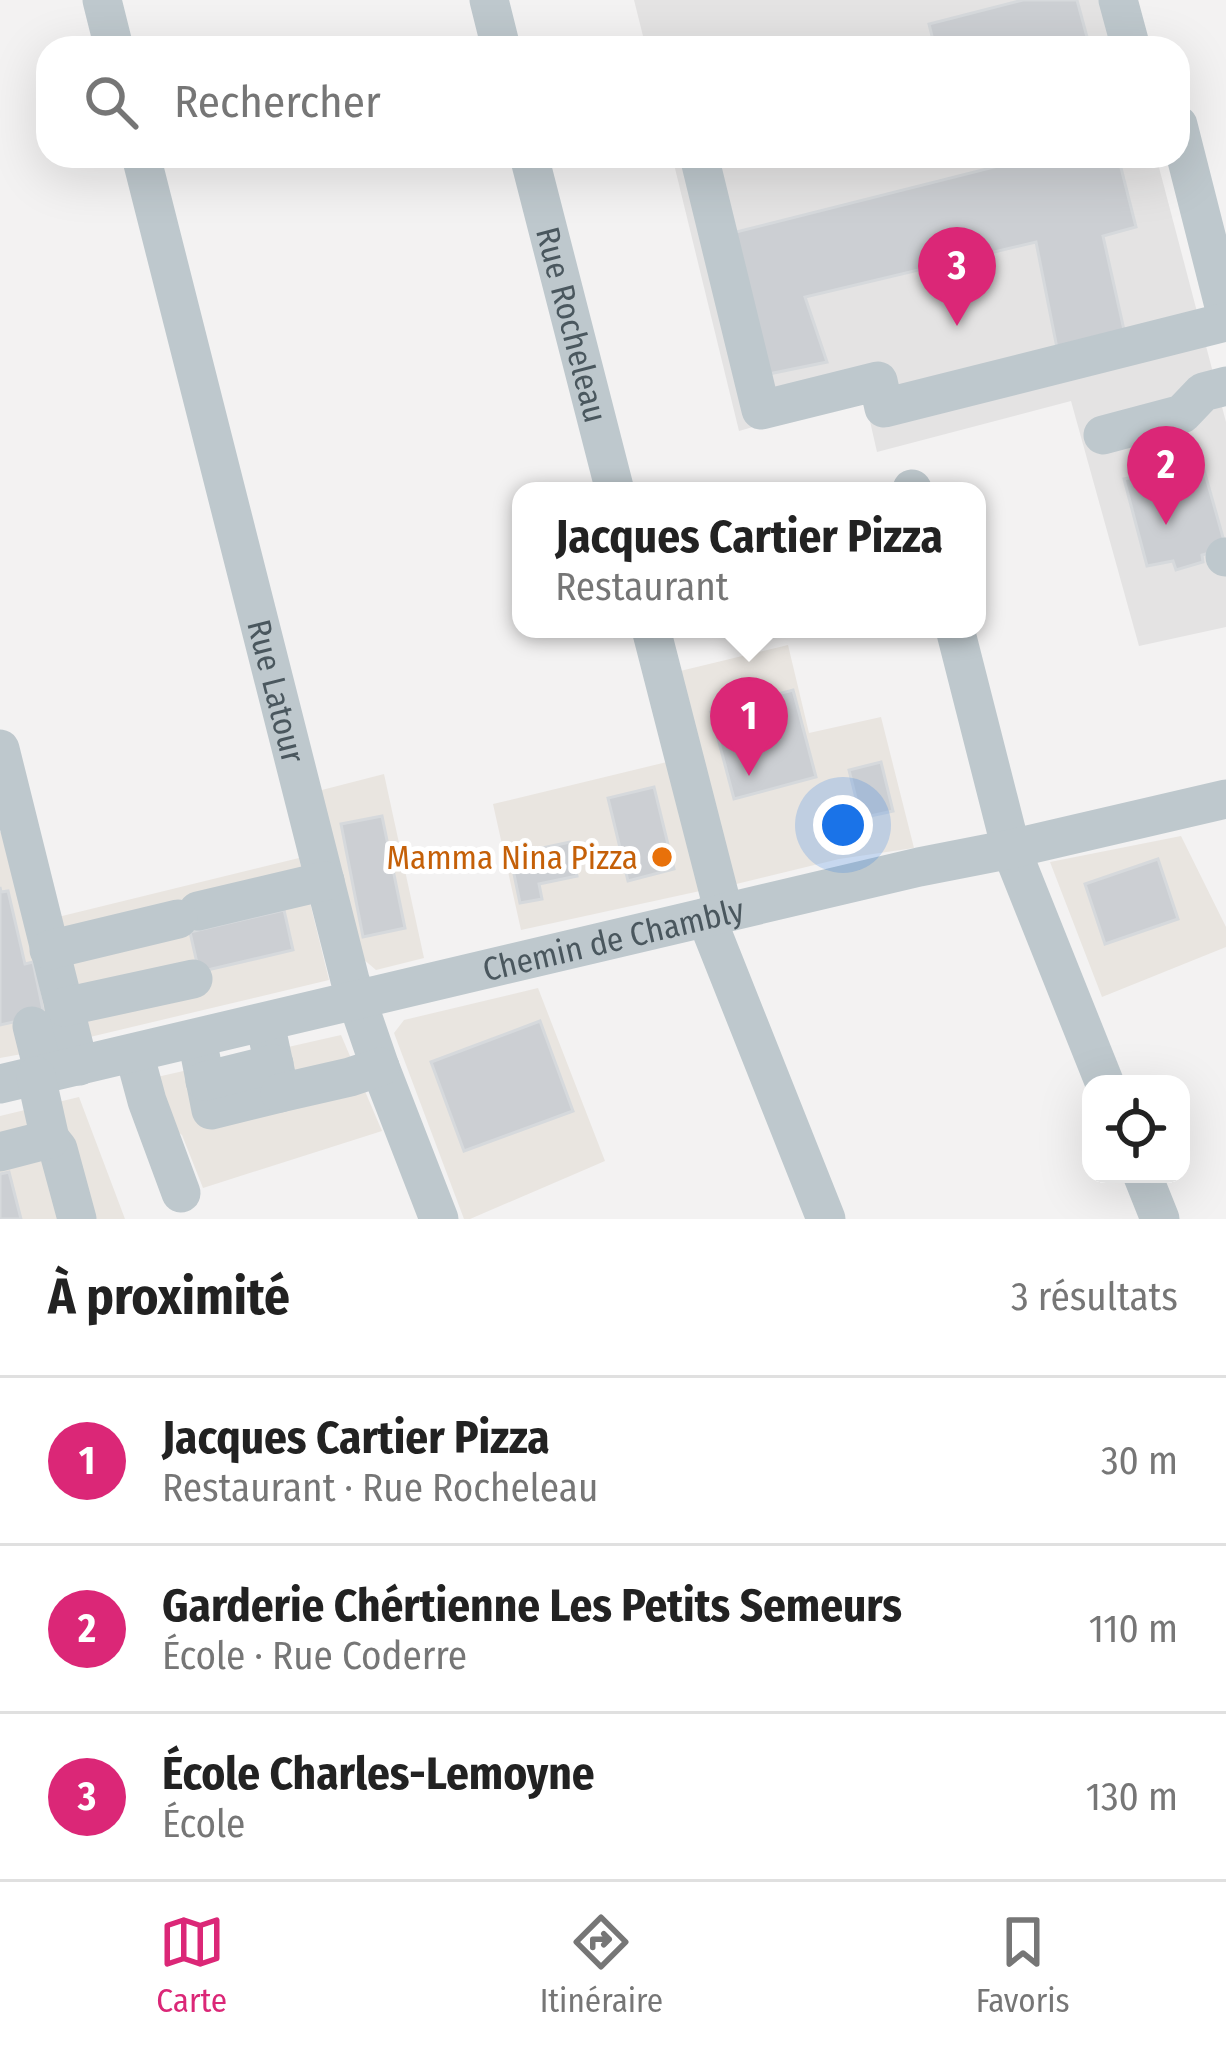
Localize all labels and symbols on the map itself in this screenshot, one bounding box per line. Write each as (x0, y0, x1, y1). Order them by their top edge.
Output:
street label: Rue Rocheleau (527, 223, 616, 427)
pin: 3 (918, 227, 996, 326)
pin: 2 (1127, 426, 1205, 525)
street label: Rue Latour (238, 615, 313, 768)
pin: 1 (710, 677, 788, 776)
your location (813, 795, 873, 855)
place label: Mamma Nina Pizza (387, 838, 638, 878)
marker: Mamma Nina Pizza (649, 844, 675, 870)
street label: Chemin de Chambly (479, 890, 748, 990)

